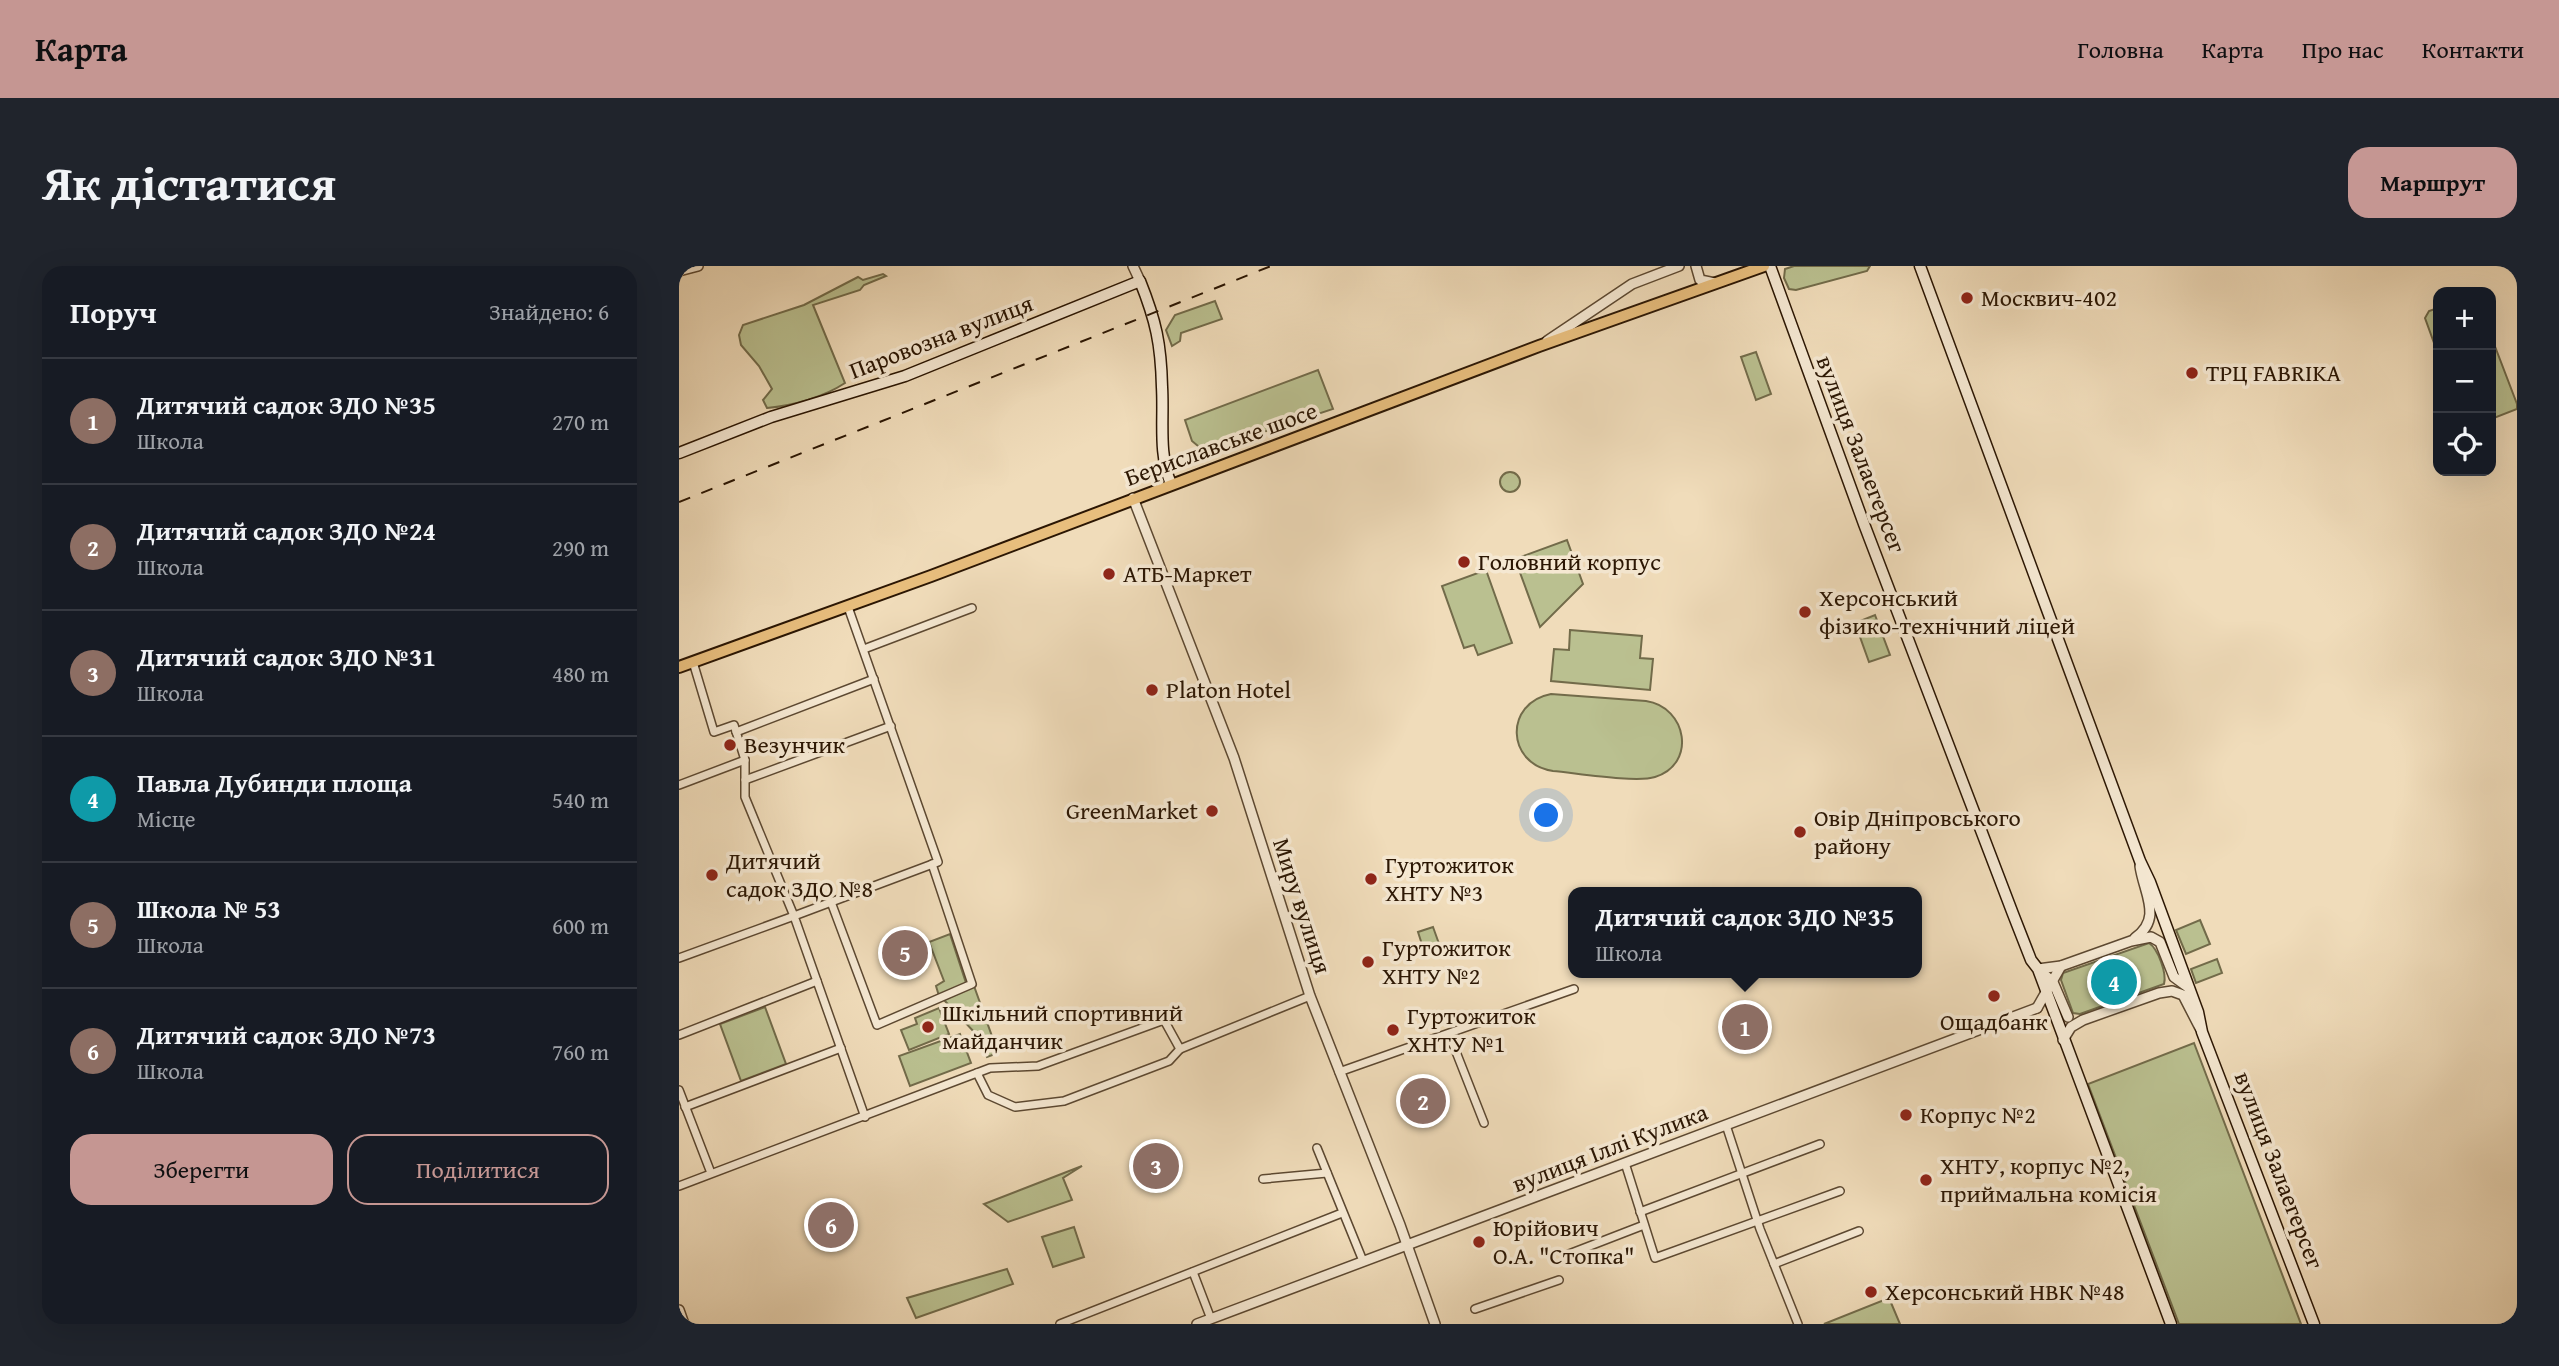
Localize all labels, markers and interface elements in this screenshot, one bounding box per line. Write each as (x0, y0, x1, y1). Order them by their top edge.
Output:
text: Карта (35, 25, 127, 73)
text: Головна (2077, 32, 2164, 67)
text: Карта (2202, 32, 2264, 67)
text: Про нас (2302, 32, 2384, 67)
text: Контакти (2422, 32, 2524, 67)
text: Як дістатися (42, 146, 336, 218)
button: Маршрут (2348, 147, 2517, 218)
place label: Москвич-402 (1981, 280, 2117, 315)
street label: Паровозна вулиця (844, 285, 1038, 388)
map controls (2433, 287, 2496, 476)
button: + (2433, 287, 2496, 350)
text: Поруч (70, 290, 157, 334)
marker: Москвич-402 (1959, 290, 1975, 306)
text: Знайдено: 6 (489, 295, 609, 328)
street label: вулиця Залаегерсег (1808, 350, 1915, 557)
button: − (2433, 350, 2496, 413)
place label: ТРЦ FABRIKA (2206, 355, 2342, 390)
marker: ТРЦ FABRIKA (2184, 365, 2200, 381)
text: Дитячий садок ЗДО №35 (137, 385, 436, 424)
street label: Бериславське шосе (1120, 392, 1322, 495)
text: 1 (87, 405, 99, 438)
text: 270 m (552, 405, 609, 438)
button: locate (2433, 413, 2496, 476)
text: Школа (137, 424, 204, 457)
text: Дитячий садок ЗДО №24 (137, 511, 436, 550)
text: 2 (87, 531, 99, 564)
text: 290 m (552, 531, 609, 564)
place label: Головний корпус (1478, 544, 1661, 579)
text: Школа (137, 550, 204, 583)
marker: Головний корпус (1456, 554, 1472, 570)
place label: АТБ-Маркет (1123, 556, 1252, 591)
marker: АТБ-Маркет (1101, 566, 1117, 582)
place label: Херсонський фізико-технічний ліцей (1819, 580, 2075, 643)
marker: Херсонський фізико-технічний ліцей (1797, 604, 1813, 620)
text: Дитячий садок ЗДО №31 (137, 637, 436, 676)
text: 3 (87, 657, 99, 690)
text: 480 m (552, 657, 609, 690)
place label: Platon Hotel (1166, 672, 1291, 707)
text: Школа (137, 676, 204, 709)
marker: Platon Hotel (1144, 682, 1160, 698)
place label: Везунчик (744, 727, 846, 762)
marker: Везунчик (722, 737, 738, 753)
text: Павла Дубинди площа (137, 763, 412, 802)
text: 4 (87, 783, 99, 816)
text: 540 m (552, 783, 609, 816)
place label: GreenMarket (1066, 793, 1199, 828)
your location (1529, 798, 1563, 832)
place label: Овір Дніпровського району (1814, 800, 2021, 863)
text: Місце (137, 802, 196, 835)
marker: GreenMarket (1204, 803, 1220, 819)
marker: Овір Дніпровського району (1792, 824, 1808, 840)
street label: Миру вулиця (1264, 833, 1341, 978)
place label: Дитячий садок ЗДО №8 (725, 843, 873, 906)
place label: Гуртожиток ХНТУ №3 (1385, 847, 1514, 910)
marker: Дитячий садок ЗДО №8 (704, 867, 720, 883)
marker: Гуртожиток ХНТУ №3 (1363, 871, 1379, 887)
popup (1568, 887, 1922, 978)
text: Школа № 53 (137, 889, 281, 928)
text: Дитячий садок ЗДО №35 (1596, 897, 1895, 936)
text: 5 (87, 909, 99, 942)
text: 600 m (552, 909, 609, 942)
pin: 5 (882, 927, 928, 979)
text: Школа (137, 928, 204, 961)
place label: Гуртожиток ХНТУ №2 (1382, 930, 1511, 993)
text: Школа (1596, 936, 1662, 969)
marker: Гуртожиток ХНТУ №2 (1360, 954, 1376, 970)
pin: 4 (2091, 956, 2137, 1008)
marker: Ощадбанк (1986, 988, 2002, 1004)
place label: Шкільний спортивний майданчик (942, 995, 1183, 1058)
place label: Гуртожиток ХНТУ №1 (1407, 998, 1536, 1061)
pin: 1 (1722, 1001, 1768, 1053)
place label: Ощадбанк (1940, 1004, 2048, 1039)
text: Дитячий садок ЗДО №73 (137, 1015, 436, 1054)
marker: Шкільний спортивний майданчик (920, 1019, 936, 1035)
marker: Гуртожиток ХНТУ №1 (1385, 1022, 1401, 1038)
text: 6 (87, 1035, 99, 1068)
text: 760 m (552, 1035, 609, 1068)
text: Школа (137, 1054, 204, 1087)
street label: вулиця Залаегерсег (2226, 1066, 2333, 1273)
pin: 2 (1400, 1075, 1446, 1127)
street label: вулиця Іллі Кулика (1507, 1094, 1713, 1201)
place label: Корпус №2 (1920, 1097, 2036, 1132)
marker: Корпус №2 (1898, 1107, 1914, 1123)
button: Зберегти (70, 1134, 333, 1205)
button: Поділитися (347, 1134, 609, 1205)
pin: 3 (1133, 1140, 1179, 1192)
place label: ХНТУ, корпус №2, приймальна комісія (1940, 1148, 2157, 1211)
marker: ХНТУ, корпус №2, приймальна комісія (1918, 1172, 1934, 1188)
pin: 6 (808, 1199, 854, 1251)
place label: Юрійович О.А. "Стопка" (1493, 1210, 1635, 1273)
marker: Юрійович О.А. "Стопка" (1471, 1234, 1487, 1250)
place label: Херсонський НВК №48 (1885, 1274, 2125, 1309)
marker: Херсонський НВК №48 (1863, 1284, 1879, 1300)

